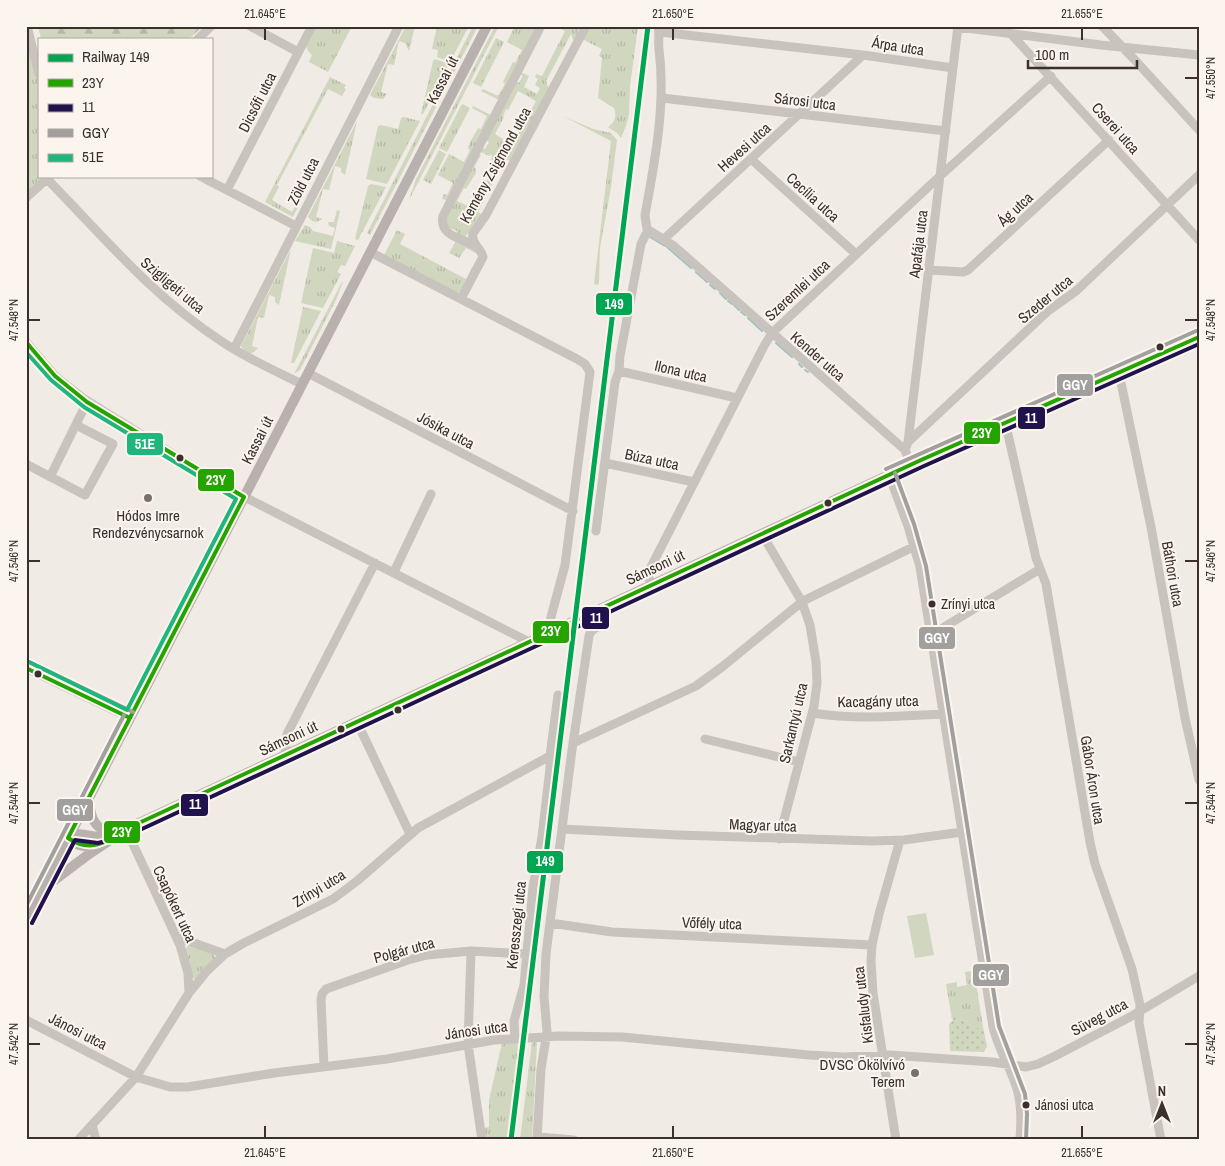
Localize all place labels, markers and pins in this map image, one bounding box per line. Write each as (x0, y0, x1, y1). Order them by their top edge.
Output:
unlabelled marker (1155, 342, 1165, 352)
unlabelled marker (175, 453, 185, 463)
marker: Hódos Imre Rendezvénycsarnok (142, 492, 154, 504)
unlabelled marker (823, 498, 833, 508)
place label: Hódos Imre Rendezvénycsarnok (92, 505, 205, 543)
place label: Zrínyi utca (941, 595, 996, 613)
marker: Zrínyi utca (927, 599, 937, 609)
unlabelled marker (33, 669, 43, 679)
unlabelled marker (393, 705, 403, 715)
unlabelled marker (336, 724, 346, 734)
place label: DVSC Ökölvívó Terem (820, 1054, 905, 1092)
marker: DVSC Ökölvívó Terem (909, 1067, 921, 1079)
place label: Jánosi utca (1035, 1096, 1094, 1114)
marker: Jánosi utca (1021, 1100, 1031, 1110)

